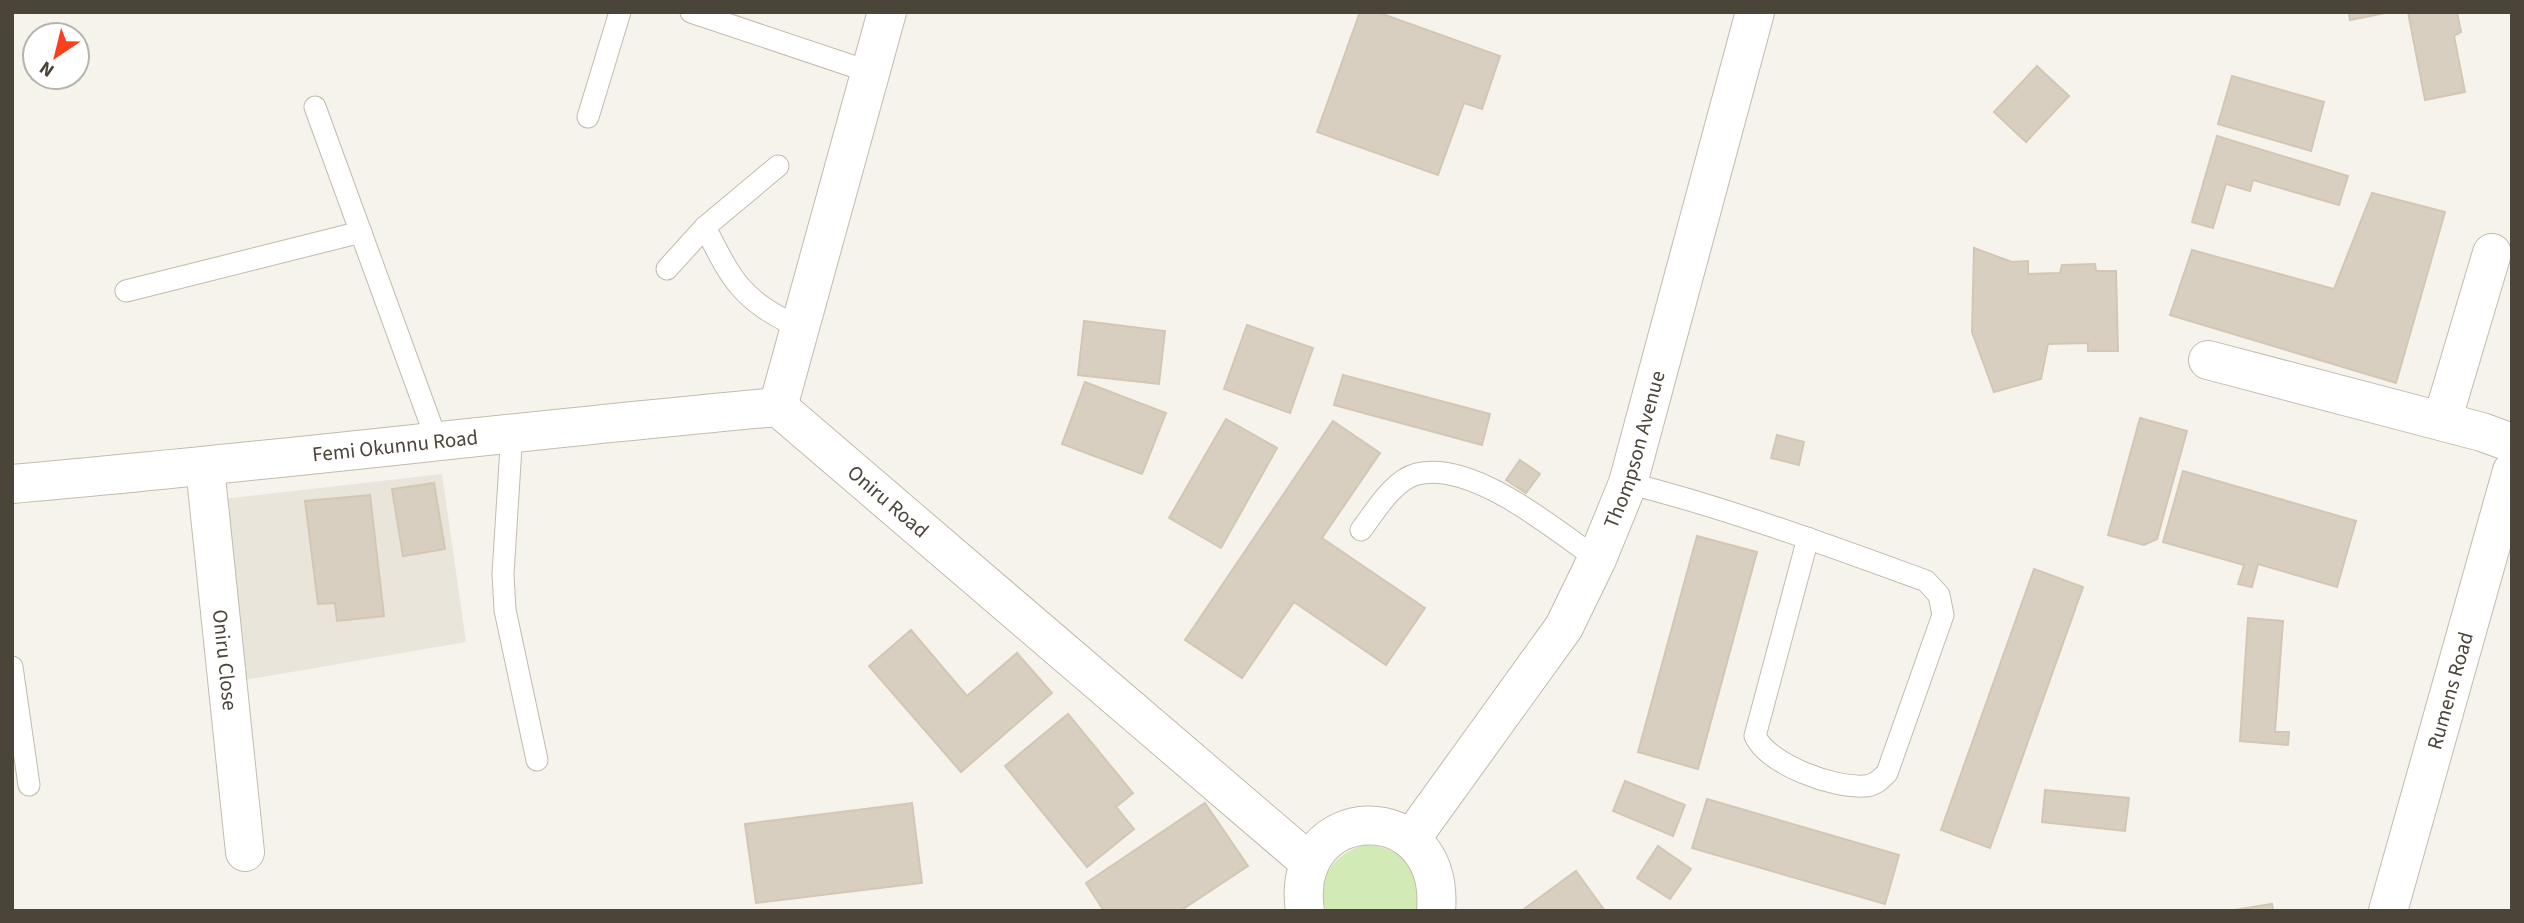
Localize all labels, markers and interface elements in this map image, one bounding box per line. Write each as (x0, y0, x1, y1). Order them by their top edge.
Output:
north arrow (21, 21, 91, 91)
text: N (34, 54, 60, 83)
street label: Thompson Avenue (1596, 367, 1673, 533)
street label: Femi Okunnu Road (311, 422, 479, 470)
street label: Oniru Road (841, 458, 935, 545)
street label: Oniru Close (205, 608, 245, 712)
street label: Rumens Road (2419, 628, 2481, 753)

